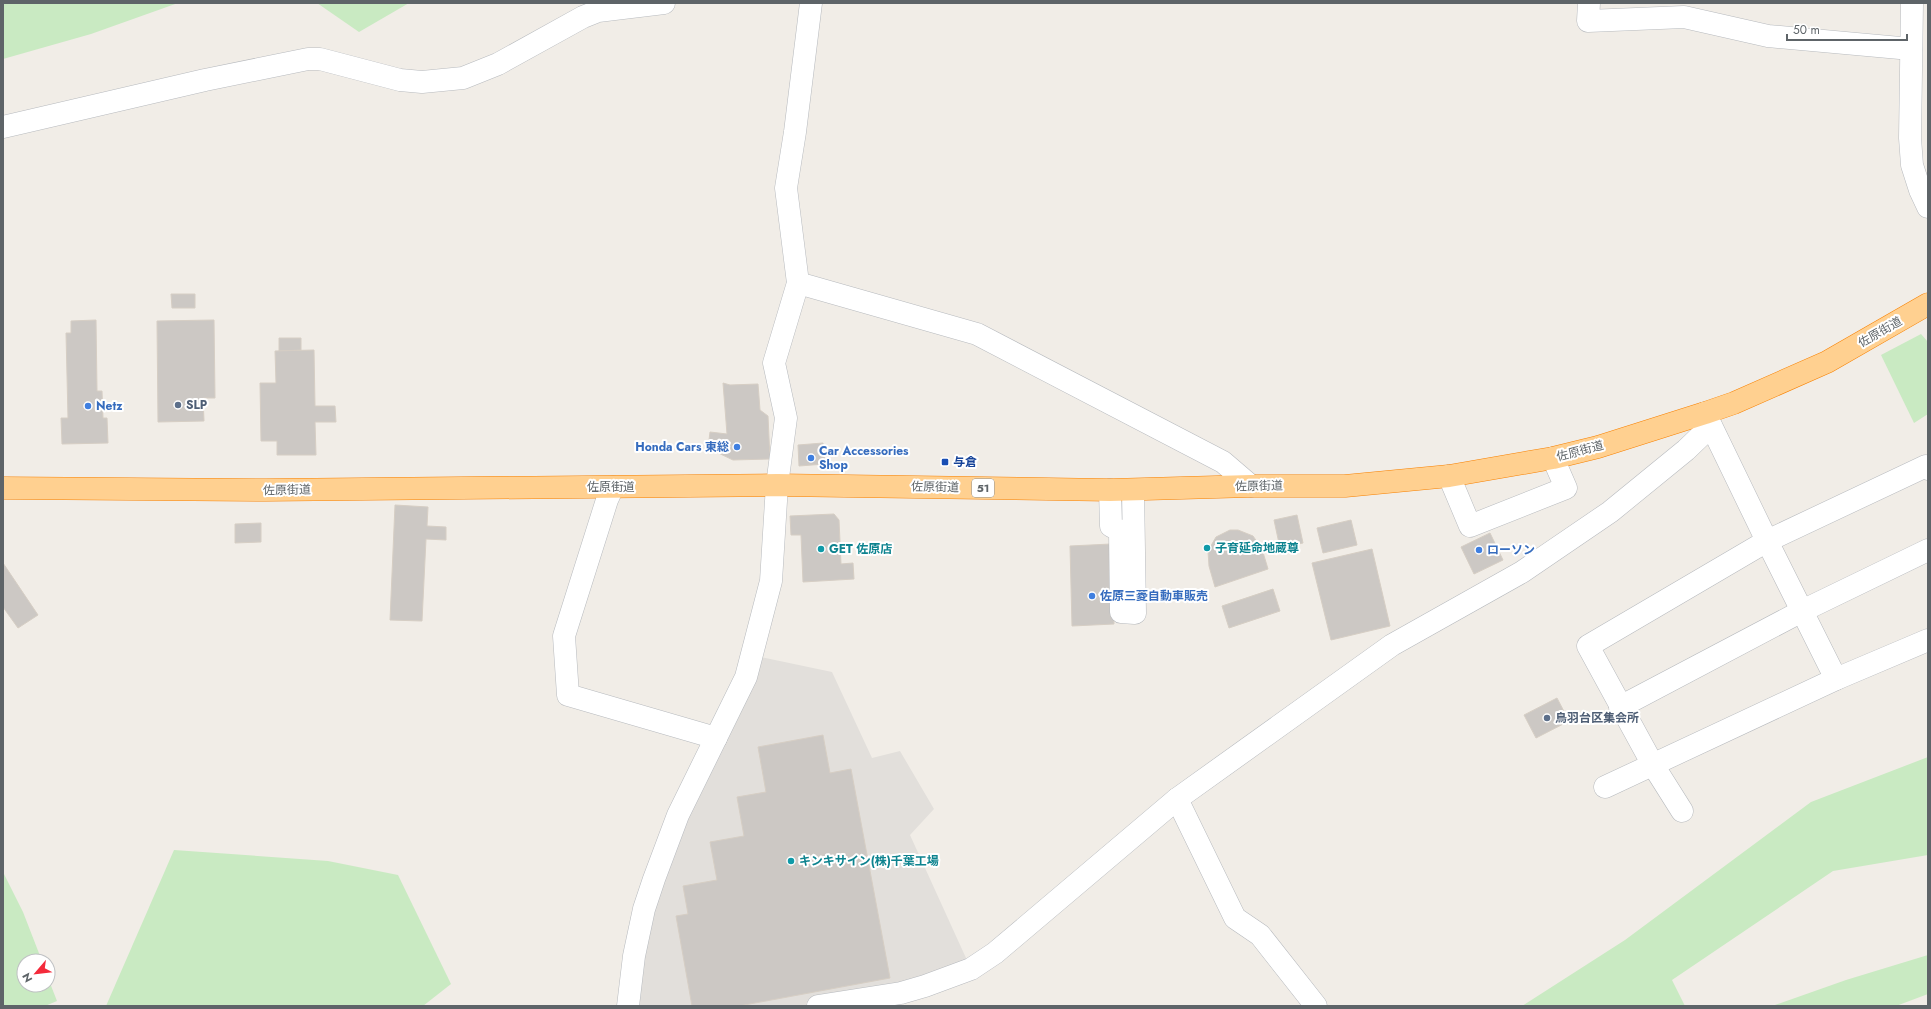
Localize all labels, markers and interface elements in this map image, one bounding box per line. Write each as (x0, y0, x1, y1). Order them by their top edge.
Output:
scale bar (1787, 16, 1907, 42)
text: 50 m (1793, 21, 1820, 39)
street label: 佐原街道 (1855, 312, 1905, 352)
place label: SLP (186, 396, 208, 414)
place label: Netz (96, 397, 123, 415)
marker: SLP (173, 400, 183, 410)
marker: Netz (83, 401, 93, 411)
street label: 佐原街道 (1554, 436, 1606, 466)
place label: Honda Cars 東総 (635, 438, 729, 456)
marker: Honda Cars 東総 (732, 442, 742, 452)
place label: Car Accessories Shop (819, 442, 909, 474)
marker: Car Accessories Shop (806, 453, 816, 463)
place label: 与倉 (953, 453, 977, 471)
marker: 与倉 (940, 457, 950, 467)
street label: 佐原街道 (1235, 477, 1283, 495)
street label: 佐原街道 (587, 478, 635, 496)
street label: 佐原街道 (911, 478, 959, 496)
road number: 51 (972, 479, 994, 497)
street label: 佐原街道 (263, 481, 311, 499)
place label: 子育延命地蔵尊 (1215, 539, 1299, 557)
place label: GET 佐原店 (829, 540, 892, 558)
place label: ローソン (1487, 541, 1535, 559)
marker: 子育延命地蔵尊 (1202, 543, 1212, 553)
marker: GET 佐原店 (816, 544, 826, 554)
marker: ローソン (1474, 545, 1484, 555)
place label: 佐原三菱自動車販売 (1100, 587, 1208, 605)
marker: 佐原三菱自動車販売 (1087, 591, 1097, 601)
place label: 鳥羽台区集会所 (1555, 709, 1639, 727)
marker: 鳥羽台区集会所 (1542, 713, 1552, 723)
place label: キンキサイン(株)千葉工場 (799, 852, 939, 870)
marker: キンキサイン(株)千葉工場 (786, 856, 796, 866)
north arrow (16, 953, 56, 993)
text: N (18, 970, 36, 985)

